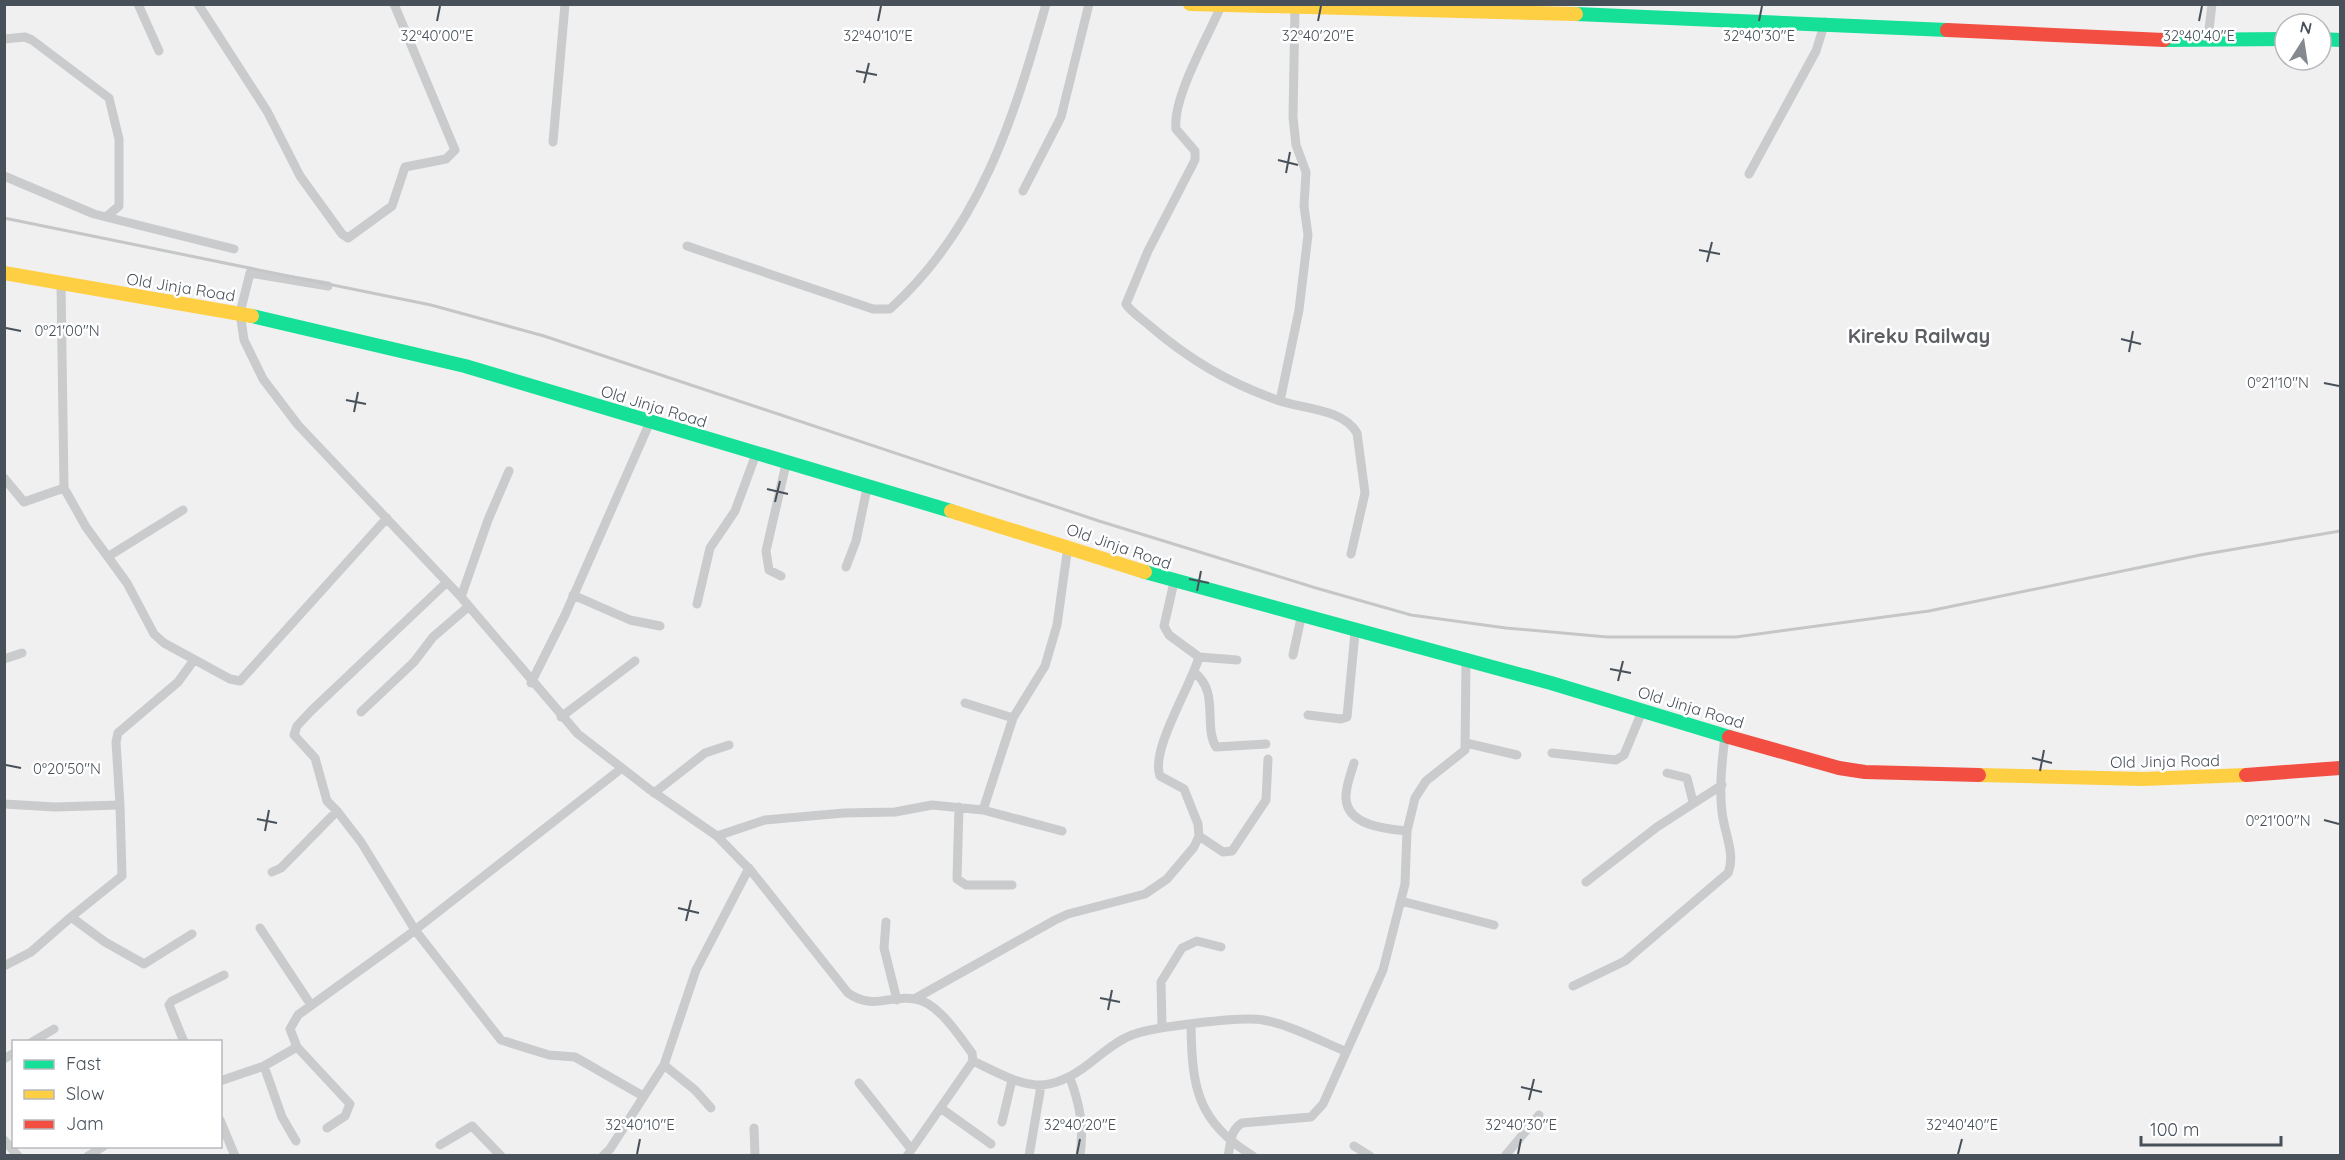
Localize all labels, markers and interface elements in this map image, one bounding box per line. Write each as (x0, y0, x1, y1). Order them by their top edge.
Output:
north arrow (2273, 12, 2333, 72)
text: N (2298, 16, 2314, 38)
text: 32°40'00"E (401, 26, 474, 45)
text: 32°40'10"E (843, 26, 913, 45)
text: 32°40'20"E (1282, 26, 1354, 45)
text: 32°40'30"E (1723, 26, 1795, 45)
text: 32°40'40"E (2163, 26, 2235, 45)
street label: Old Jinja Road (125, 269, 237, 305)
text: 0°21'00"N (34, 321, 100, 340)
district label: Kireku Railway (1848, 323, 1990, 348)
text: 0°21'10"N (2247, 373, 2309, 392)
street label: Old Jinja Road (599, 380, 709, 432)
street label: Old Jinja Road (1064, 519, 1174, 573)
street label: Old Jinja Road (1636, 681, 1746, 733)
street label: Old Jinja Road (2110, 750, 2220, 772)
text: 0°20'50"N (33, 759, 101, 778)
text: 0°21'00"N (2245, 811, 2311, 830)
legend (12, 1040, 222, 1148)
text: Fast (66, 1052, 101, 1075)
text: Slow (66, 1082, 104, 1105)
scale bar (2141, 1109, 2280, 1147)
text: Jam (66, 1112, 104, 1135)
text: 32°40'10"E (605, 1115, 675, 1134)
text: 32°40'20"E (1044, 1115, 1116, 1134)
text: 32°40'30"E (1485, 1115, 1557, 1134)
text: 32°40'40"E (1926, 1115, 1998, 1134)
text: 100 m (2150, 1118, 2199, 1141)

